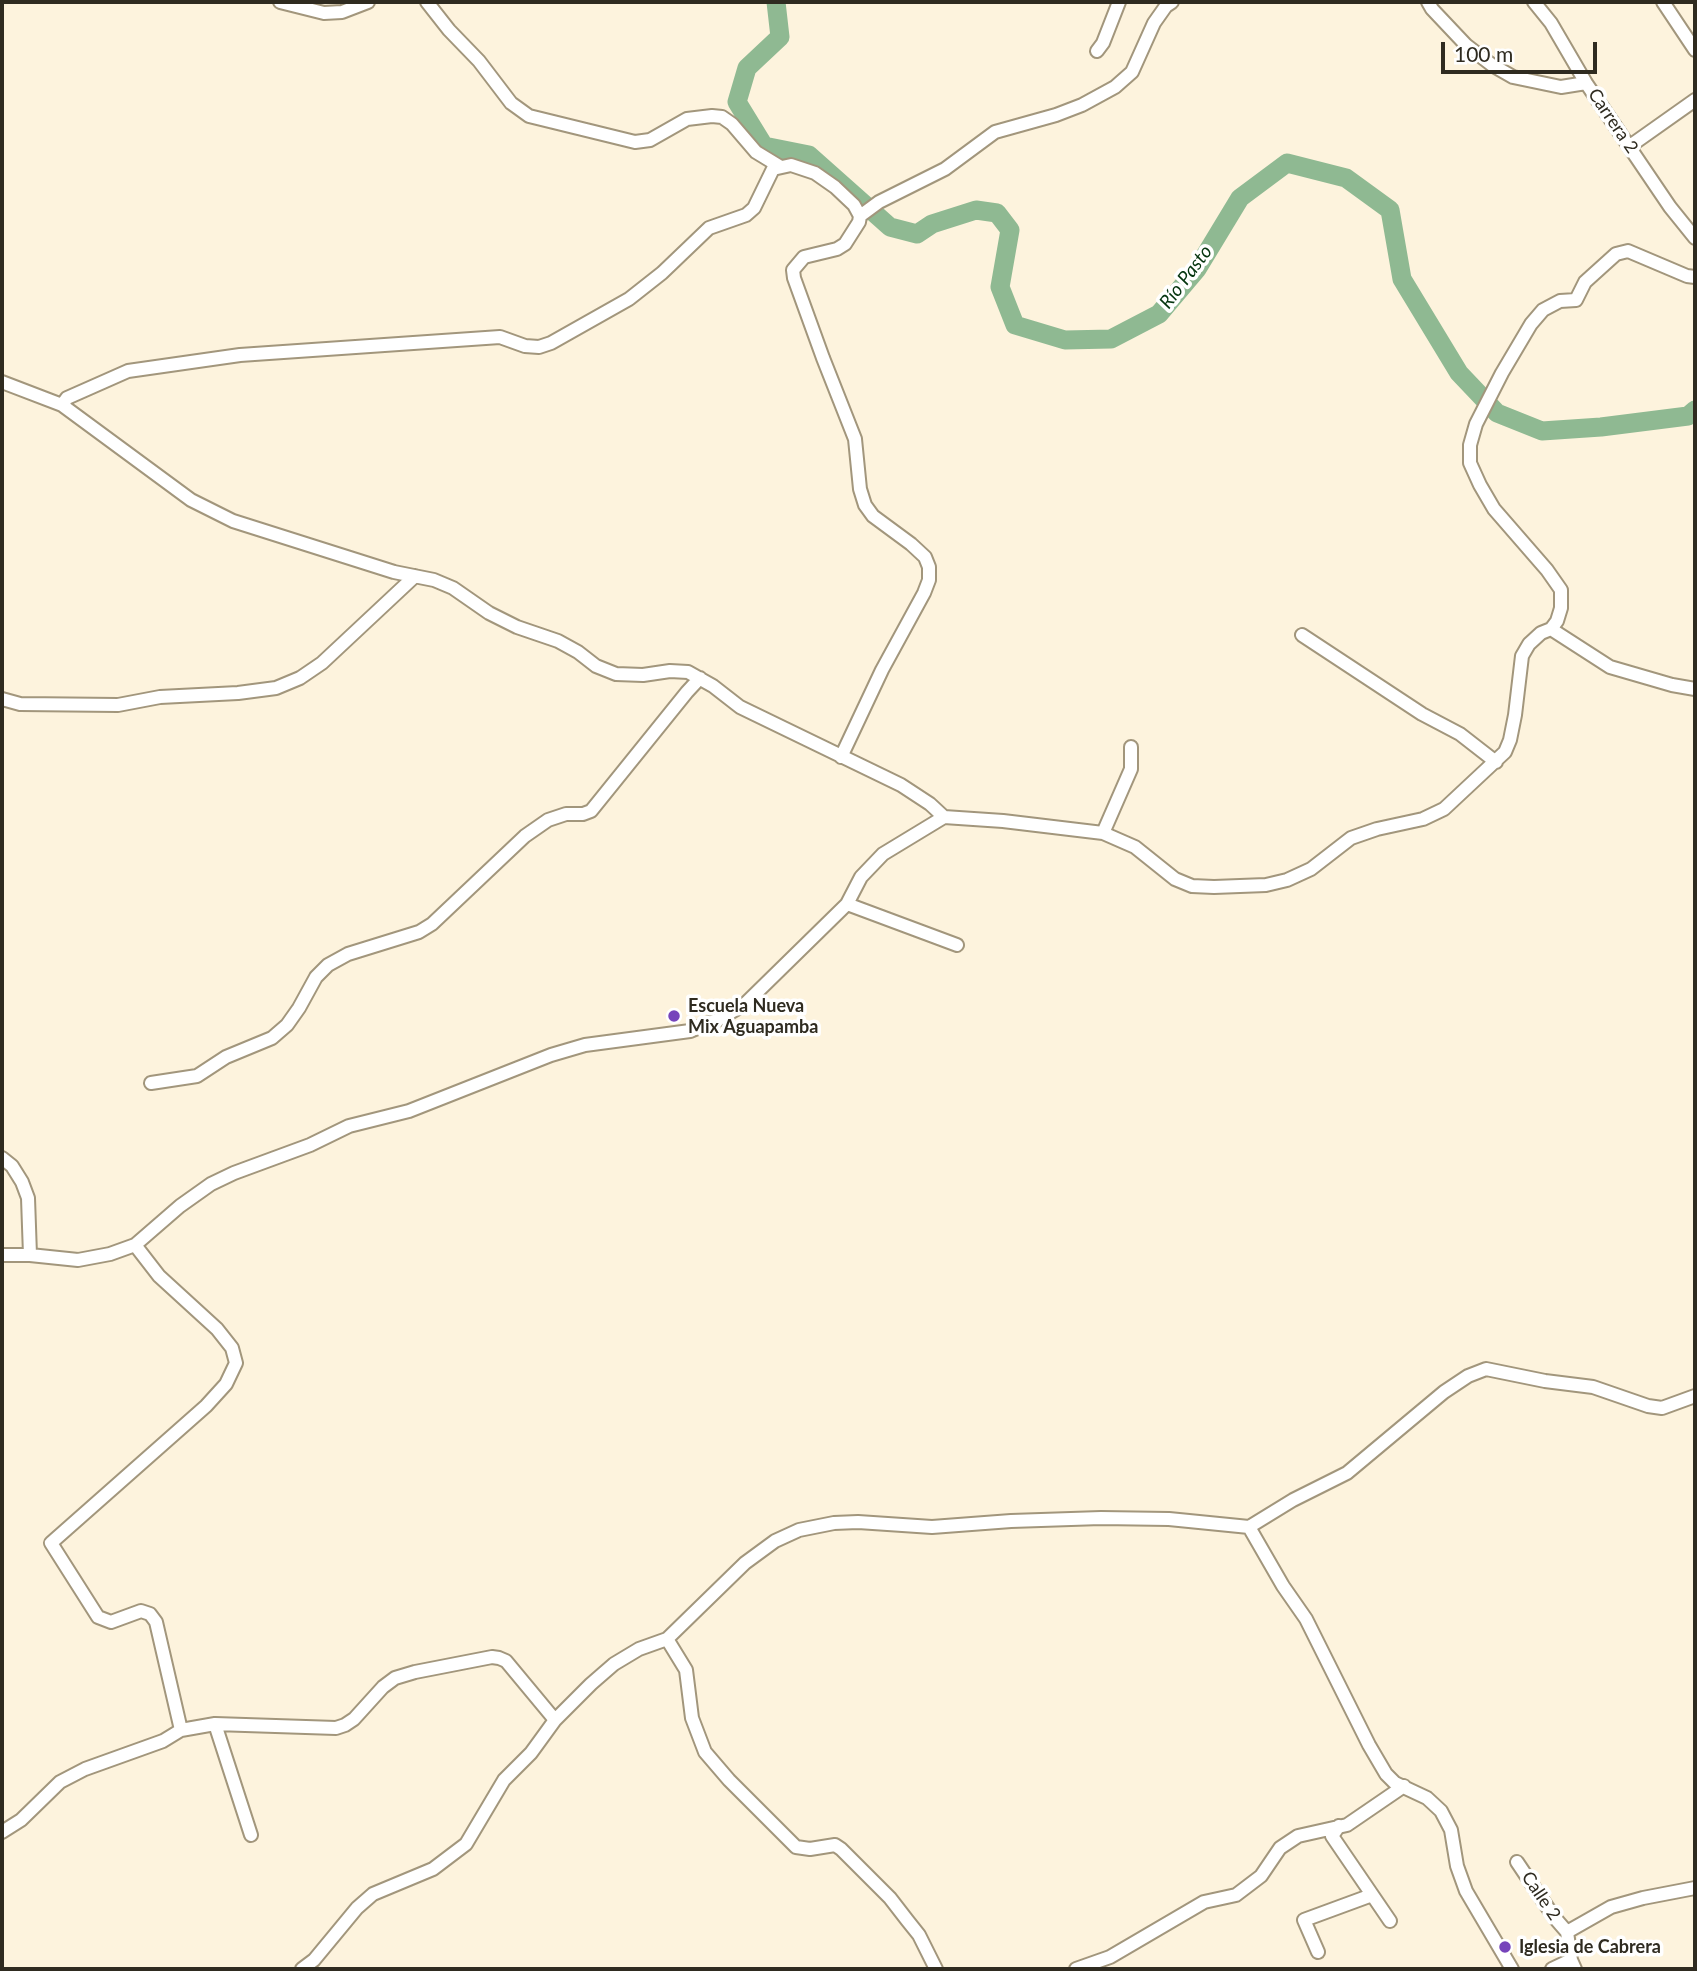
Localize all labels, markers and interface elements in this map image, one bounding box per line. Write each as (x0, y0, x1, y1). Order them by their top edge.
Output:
scale bar (1445, 28, 1601, 72)
text: 100 m (1454, 41, 1513, 66)
street label: Carrera 2 (1583, 84, 1643, 158)
water label: Río Pasto (1155, 241, 1217, 313)
place label: Escuela Nueva Mix Aguapamba (688, 995, 818, 1038)
marker: Escuela Nueva Mix Aguapamba (666, 1008, 682, 1024)
street label: Calle 2 (1517, 1868, 1565, 1924)
place label: Iglesia de Cabrera (1519, 1936, 1661, 1958)
marker: Iglesia de Cabrera (1497, 1939, 1513, 1955)

